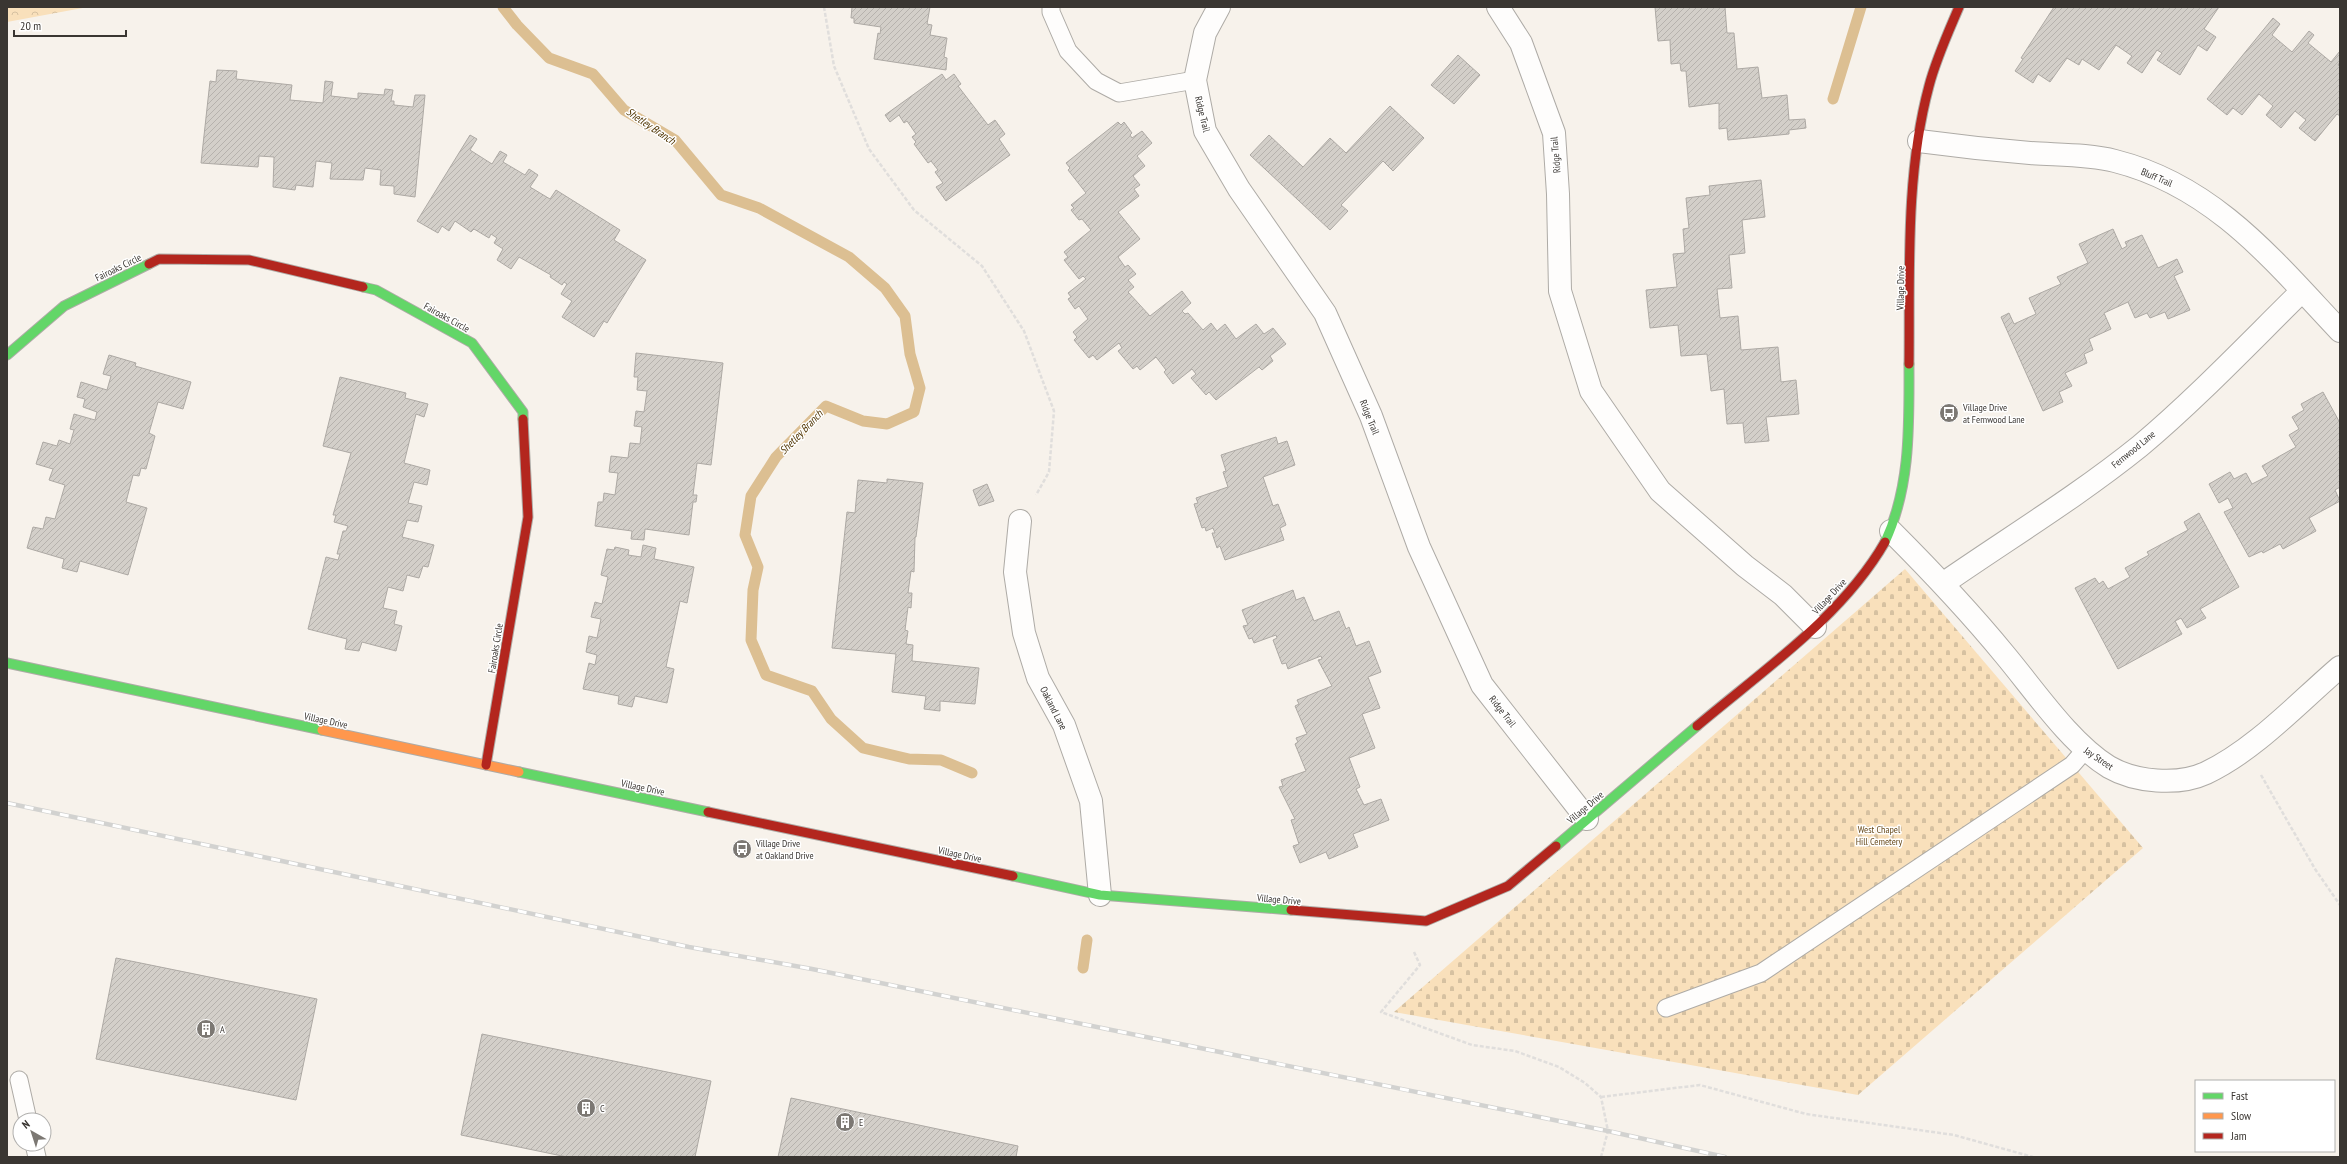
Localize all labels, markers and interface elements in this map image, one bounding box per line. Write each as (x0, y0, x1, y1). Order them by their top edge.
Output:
scale bar (14, 12, 126, 38)
text: 20 m (20, 18, 41, 33)
street label: Ridge Trail (1192, 95, 1213, 134)
water label: Shetley Branch (624, 104, 679, 148)
street label: Ridge Trail (1547, 136, 1564, 174)
street label: Bluff Trail (2139, 165, 2175, 190)
street label: Fairoaks Circle (93, 251, 144, 284)
street label: Village Drive (1894, 266, 1907, 311)
street label: Fairoaks Circle (422, 300, 472, 335)
street label: Ridge Trail (1357, 398, 1383, 437)
place label: Village Drive at Fernwood Lane (1962, 401, 2025, 426)
bus stop icon: Village Drive at Fernwood Lane (1938, 402, 1960, 424)
water label: Shetley Branch (776, 406, 826, 457)
street label: Fernwood Lane (2109, 428, 2158, 471)
street label: Village Drive (1809, 576, 1849, 618)
street label: Fairoaks Circle (485, 622, 506, 674)
street label: Oakland Lane (1037, 684, 1070, 732)
street label: Ridge Trail (1486, 693, 1519, 730)
street label: Village Drive (302, 709, 349, 731)
street label: Jay Street (2081, 743, 2116, 773)
street label: Village Drive (619, 776, 666, 798)
street label: Village Drive (1563, 788, 1606, 827)
park label: West Chapel Hill Cemetery (1856, 823, 1903, 848)
place label: Village Drive at Oakland Drive (755, 837, 814, 862)
bus stop icon: Village Drive at Oakland Drive (731, 838, 753, 860)
street label: Village Drive (936, 843, 983, 865)
street label: Village Drive (1255, 891, 1302, 908)
building icon: A (195, 1018, 217, 1040)
place label: A (220, 1023, 225, 1036)
legend (2195, 1080, 2335, 1152)
text: Fast (2231, 1088, 2249, 1103)
building icon: C (575, 1097, 597, 1119)
place label: C (600, 1102, 605, 1115)
text: Slow (2231, 1108, 2252, 1123)
building icon: E (834, 1111, 856, 1133)
north arrow (12, 1112, 52, 1152)
place label: E (859, 1116, 863, 1129)
text: N (19, 1117, 32, 1132)
text: Jam (2230, 1128, 2247, 1143)

